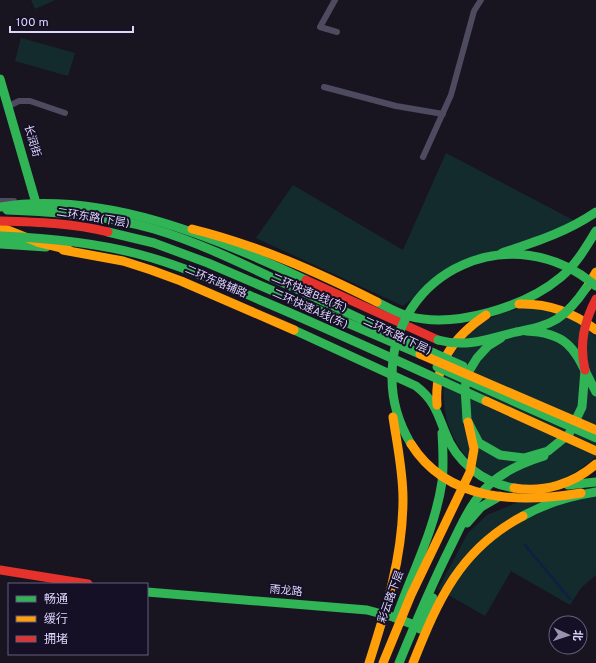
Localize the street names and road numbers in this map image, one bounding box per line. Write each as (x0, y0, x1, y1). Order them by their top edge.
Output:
street label: 长润街 (21, 123, 43, 159)
street label: 二环东路(下层) (56, 205, 130, 231)
street label: 二环东路辅路 (183, 263, 249, 301)
street label: 二环快速B线(东) (269, 271, 349, 315)
street label: 二环快速A线(东) (270, 286, 350, 332)
street label: 二环东路(下层) (361, 314, 433, 358)
street label: 彩云路下层 (375, 569, 407, 625)
street label: 雨龙路 (269, 583, 303, 599)

